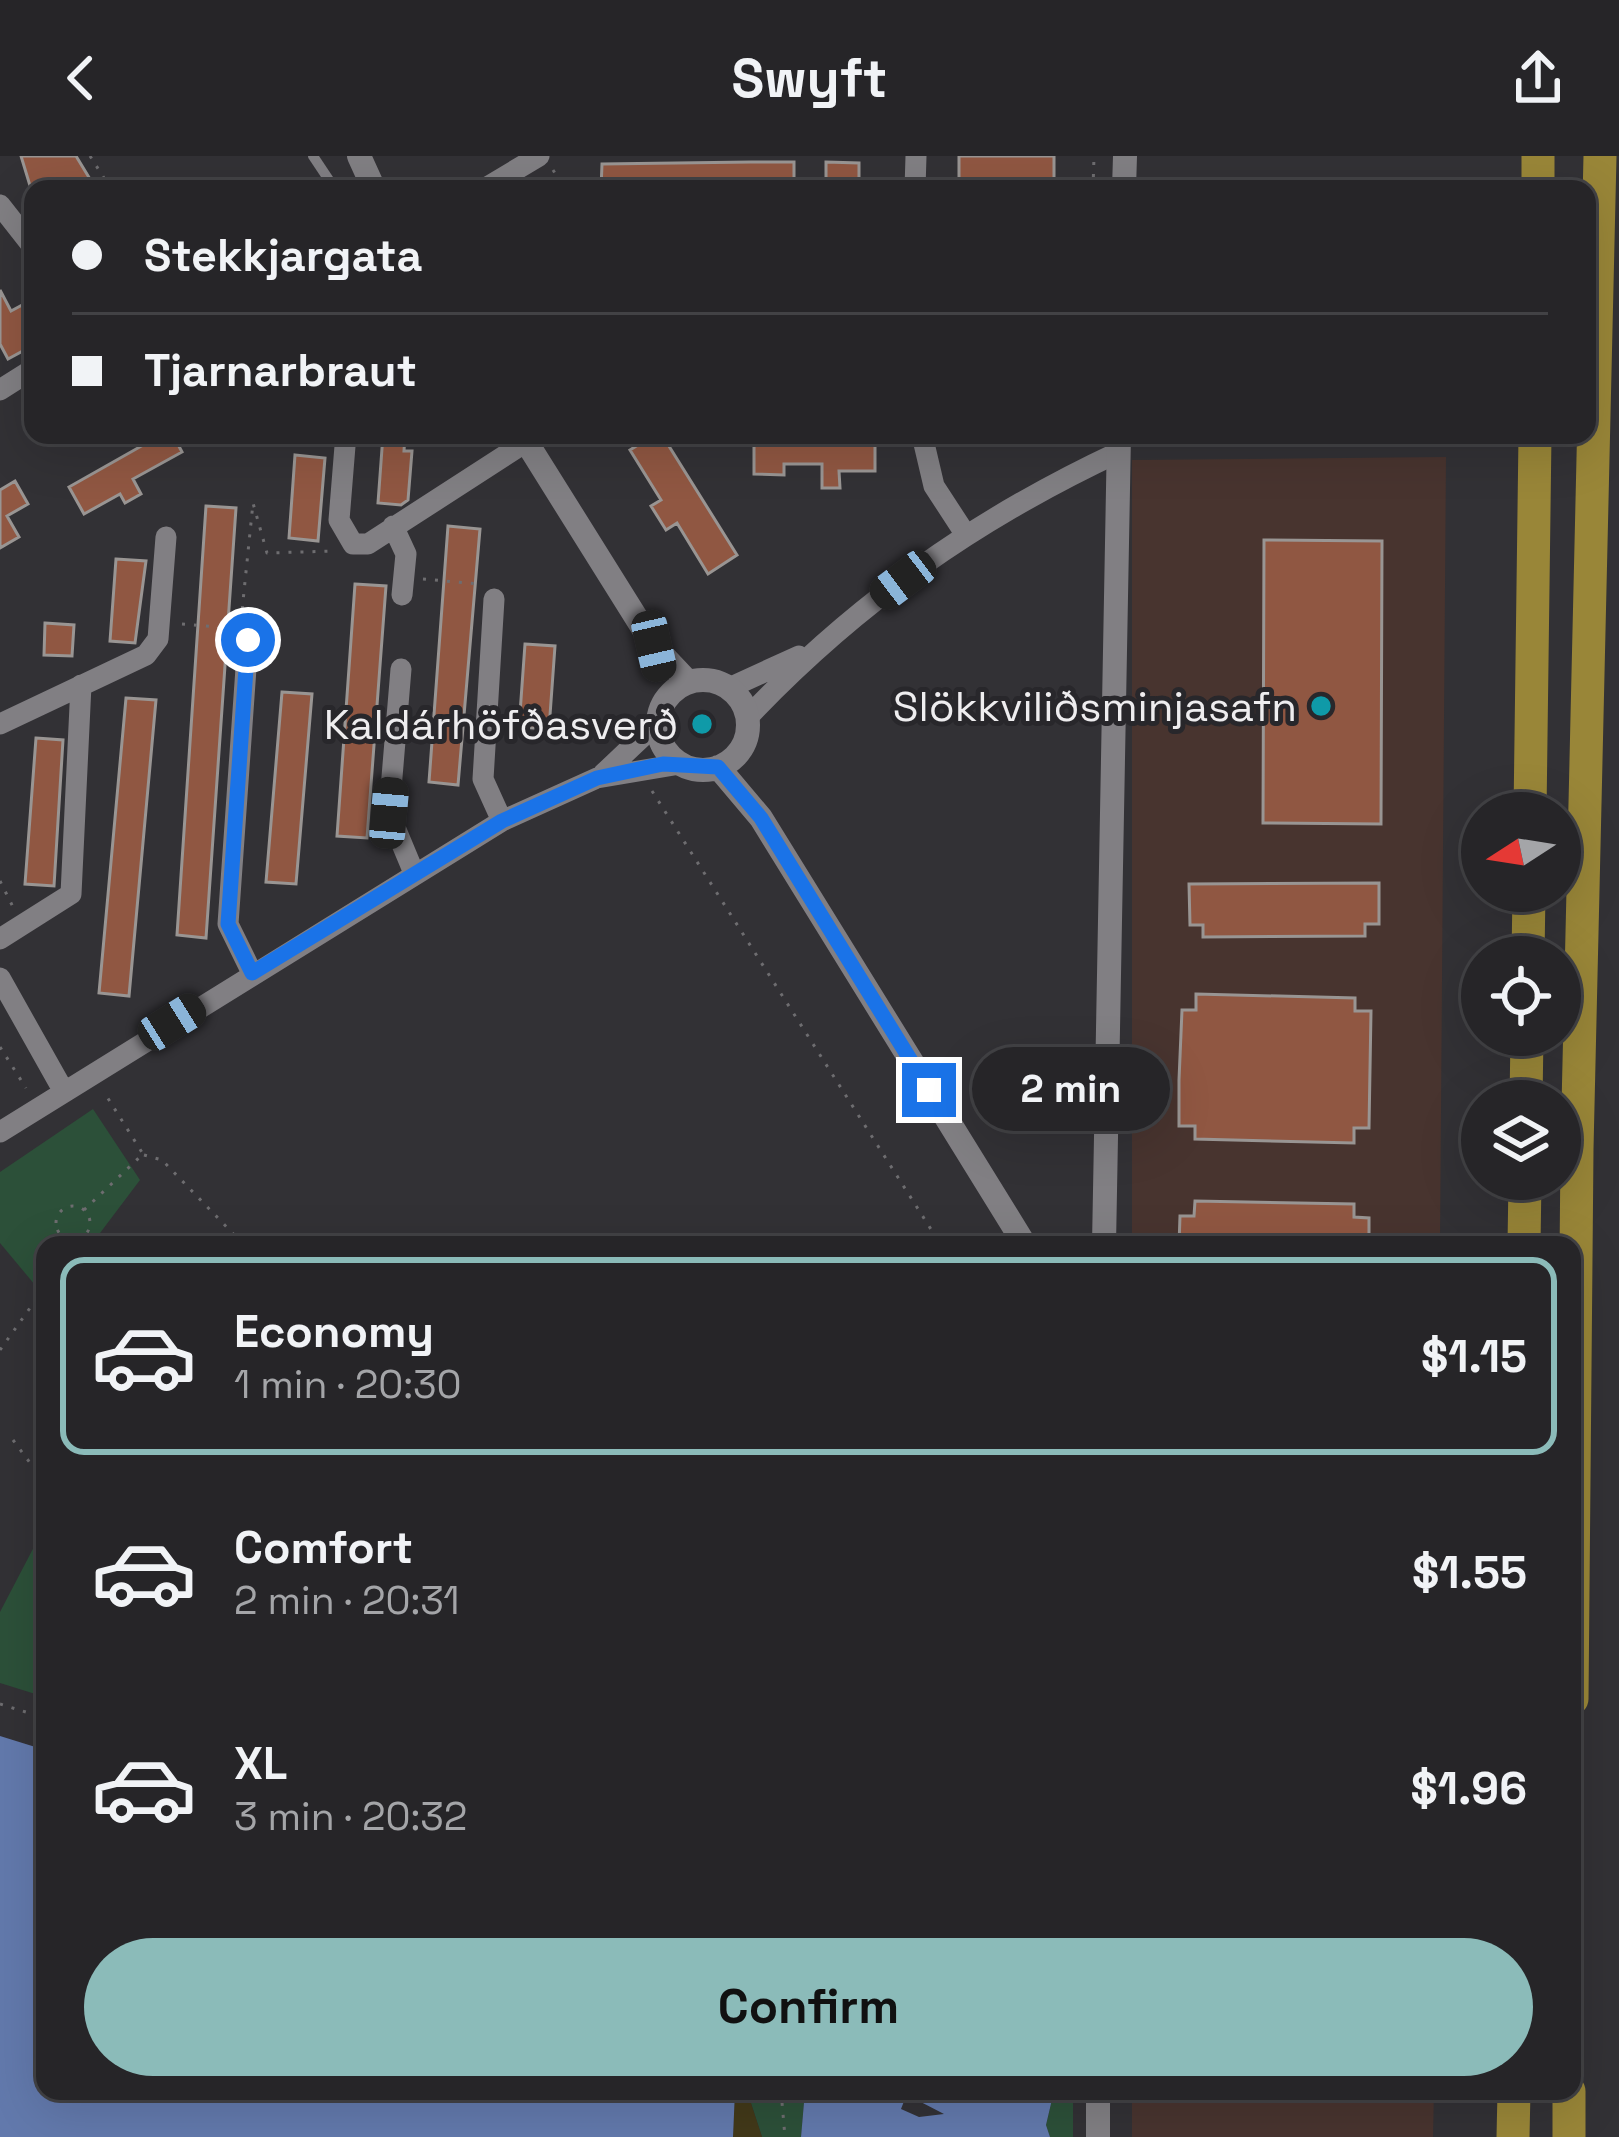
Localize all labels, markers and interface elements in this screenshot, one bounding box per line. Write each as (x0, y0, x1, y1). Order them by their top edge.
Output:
text: Swyft (732, 44, 887, 113)
icon: back (48, 45, 114, 111)
icon: share (1505, 45, 1571, 111)
text: Stekkjargata (144, 227, 422, 284)
text: Tjarnarbraut (144, 342, 417, 399)
car (863, 544, 943, 616)
car (628, 607, 680, 685)
route start (221, 613, 275, 667)
place label: Slökkviliðsminjasafn (893, 680, 1297, 733)
marker: Slökkviliðsminjasafn (1308, 693, 1334, 719)
place label: Kaldárhöfðasverð (324, 698, 678, 751)
marker: Kaldárhöfðasverð (689, 711, 715, 737)
car (368, 776, 410, 850)
north arrow (1461, 792, 1581, 912)
map controls (1461, 792, 1581, 1200)
button: locate (1461, 936, 1581, 1056)
car (132, 988, 212, 1056)
callout: 2 min (971, 1048, 1169, 1132)
route end (902, 1063, 956, 1117)
text: 2 min (1021, 1064, 1121, 1113)
button: layers (1461, 1080, 1581, 1200)
icon: car (90, 1302, 198, 1410)
text: Economy (234, 1303, 434, 1360)
text: $1.15 (1421, 1328, 1527, 1385)
text: 1 min · 20:30 (234, 1360, 462, 1409)
icon: car (90, 1518, 198, 1626)
text: Comfort (234, 1519, 413, 1576)
text: $1.55 (1412, 1544, 1527, 1601)
text: 2 min · 20:31 (234, 1576, 460, 1625)
icon: car (90, 1734, 198, 1842)
text: XL (234, 1735, 287, 1792)
text: $1.96 (1410, 1760, 1527, 1817)
text: 3 min · 20:32 (234, 1792, 467, 1841)
button: Confirm (84, 1938, 1533, 2076)

